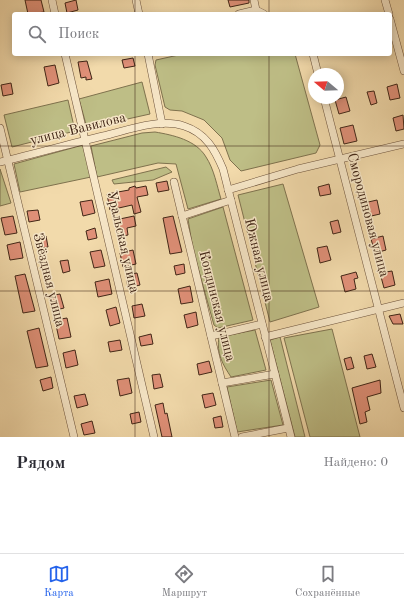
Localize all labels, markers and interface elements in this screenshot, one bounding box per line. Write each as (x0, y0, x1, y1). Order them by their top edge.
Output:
search box (12, 12, 392, 56)
icon: search (26, 23, 48, 45)
text: Поиск (58, 27, 99, 42)
north arrow (308, 68, 344, 104)
street label: улица Вавилова (29, 110, 127, 148)
street label: Смородиновая улица (345, 151, 391, 279)
street label: Уральская улица (104, 190, 142, 295)
street label: Южная улица (242, 217, 276, 303)
street label: Звёздная улица (31, 232, 67, 329)
street label: Кондинская улица (196, 249, 238, 363)
text: Рядом (16, 455, 65, 472)
text: Найдено: 0 (324, 456, 388, 469)
tab: Карта (44, 563, 74, 601)
tab: Маршрут (162, 563, 207, 601)
tab: Сохранённые (295, 563, 360, 601)

